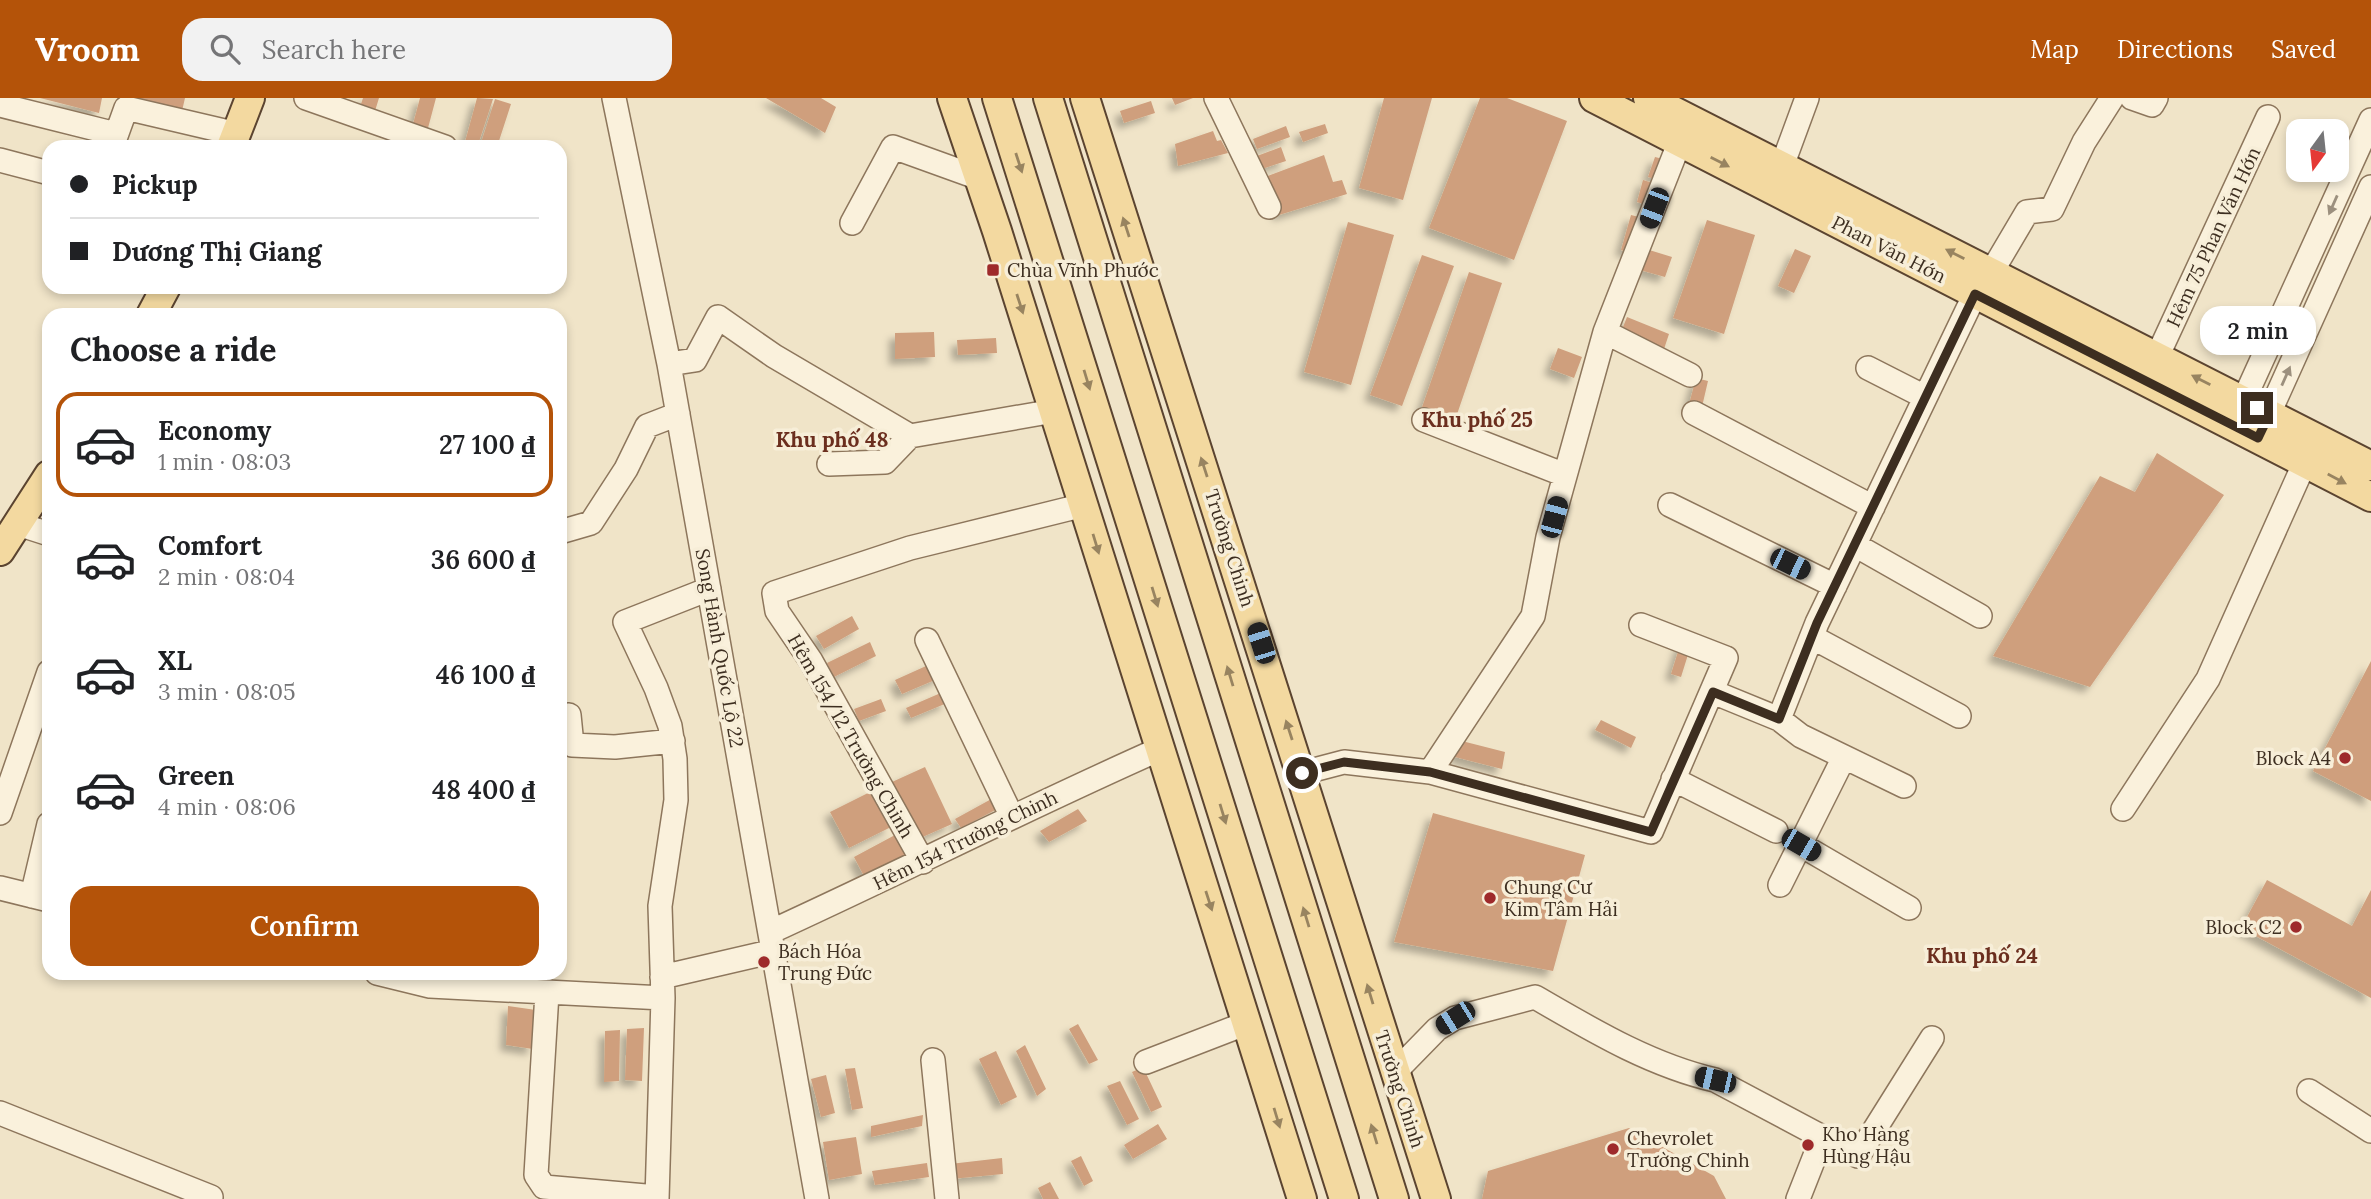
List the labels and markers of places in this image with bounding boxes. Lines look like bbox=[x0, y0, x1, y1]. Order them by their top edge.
place label: Chùa Vĩnh Phước bbox=[1007, 258, 1159, 282]
marker: Chùa Vĩnh Phước bbox=[985, 262, 1001, 278]
place label: Block A4 bbox=[2256, 746, 2331, 770]
marker: Block A4 bbox=[2337, 750, 2353, 766]
place label: Chung Cư Kim Tâm Hải bbox=[1504, 875, 1618, 921]
marker: Chung Cư Kim Tâm Hải bbox=[1482, 890, 1498, 906]
place label: Block C2 bbox=[2205, 915, 2282, 939]
marker: Block C2 bbox=[2288, 919, 2304, 935]
place label: Bách Hóa Trung Đức bbox=[778, 939, 872, 985]
marker: Bách Hóa Trung Đức bbox=[756, 954, 772, 970]
place label: Kho Hàng Hùng Hậu bbox=[1822, 1122, 1911, 1168]
place label: Chevrolet Trường Chinh bbox=[1627, 1126, 1750, 1172]
marker: Kho Hàng Hùng Hậu bbox=[1800, 1137, 1816, 1153]
marker: Chevrolet Trường Chinh bbox=[1605, 1141, 1621, 1157]

